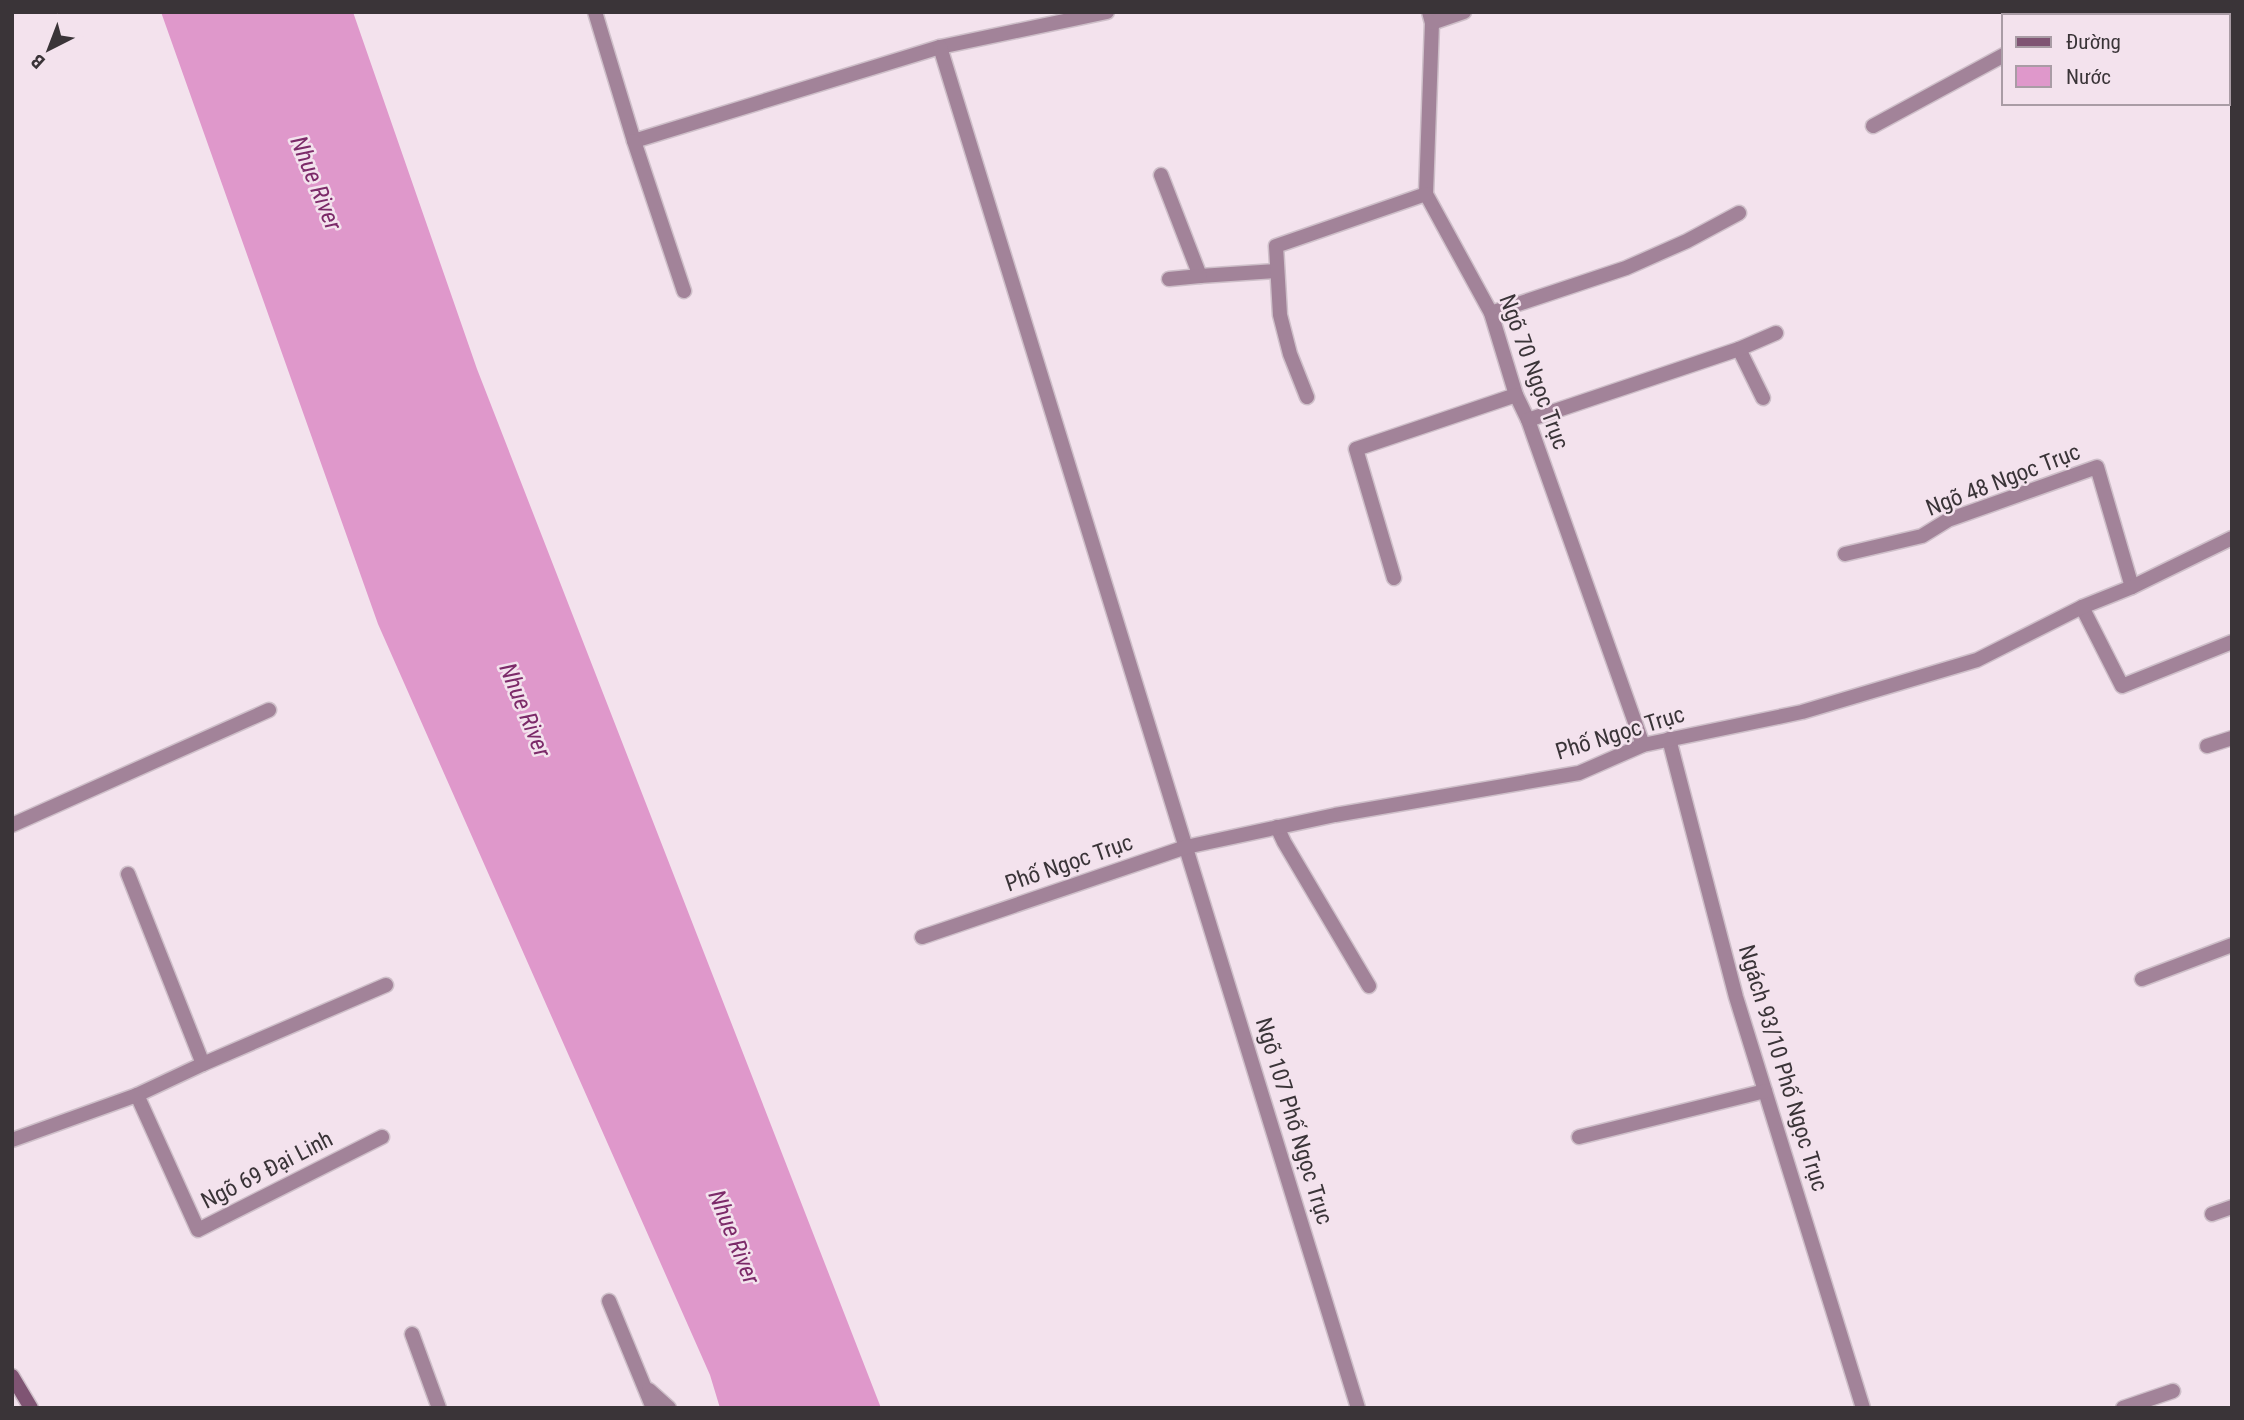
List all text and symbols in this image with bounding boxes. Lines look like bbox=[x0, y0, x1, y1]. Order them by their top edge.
north arrow bbox=[14, 14, 84, 84]
legend bbox=[2002, 14, 2230, 105]
text: Đường bbox=[2066, 30, 2121, 54]
text: B bbox=[26, 49, 50, 73]
text: Nước bbox=[2066, 65, 2111, 89]
water label: Nhue River bbox=[285, 132, 348, 235]
street label: Ngõ 70 Ngọc Trục bbox=[1493, 291, 1575, 453]
street label: Ngõ 48 Ngọc Trục bbox=[1922, 438, 2084, 522]
water label: Nhue River bbox=[494, 659, 557, 762]
street label: Phố Ngọc Trục bbox=[1552, 701, 1688, 765]
street label: Phố Ngọc Trục bbox=[1002, 829, 1136, 897]
street label: Ngách 93/10 Phố Ngọc Trục bbox=[1733, 942, 1833, 1194]
street label: Ngõ 107 Phố Ngọc Trục bbox=[1250, 1014, 1338, 1228]
street label: Ngõ 69 Đại Linh bbox=[197, 1125, 337, 1215]
water label: Nhue River bbox=[703, 1186, 766, 1289]

